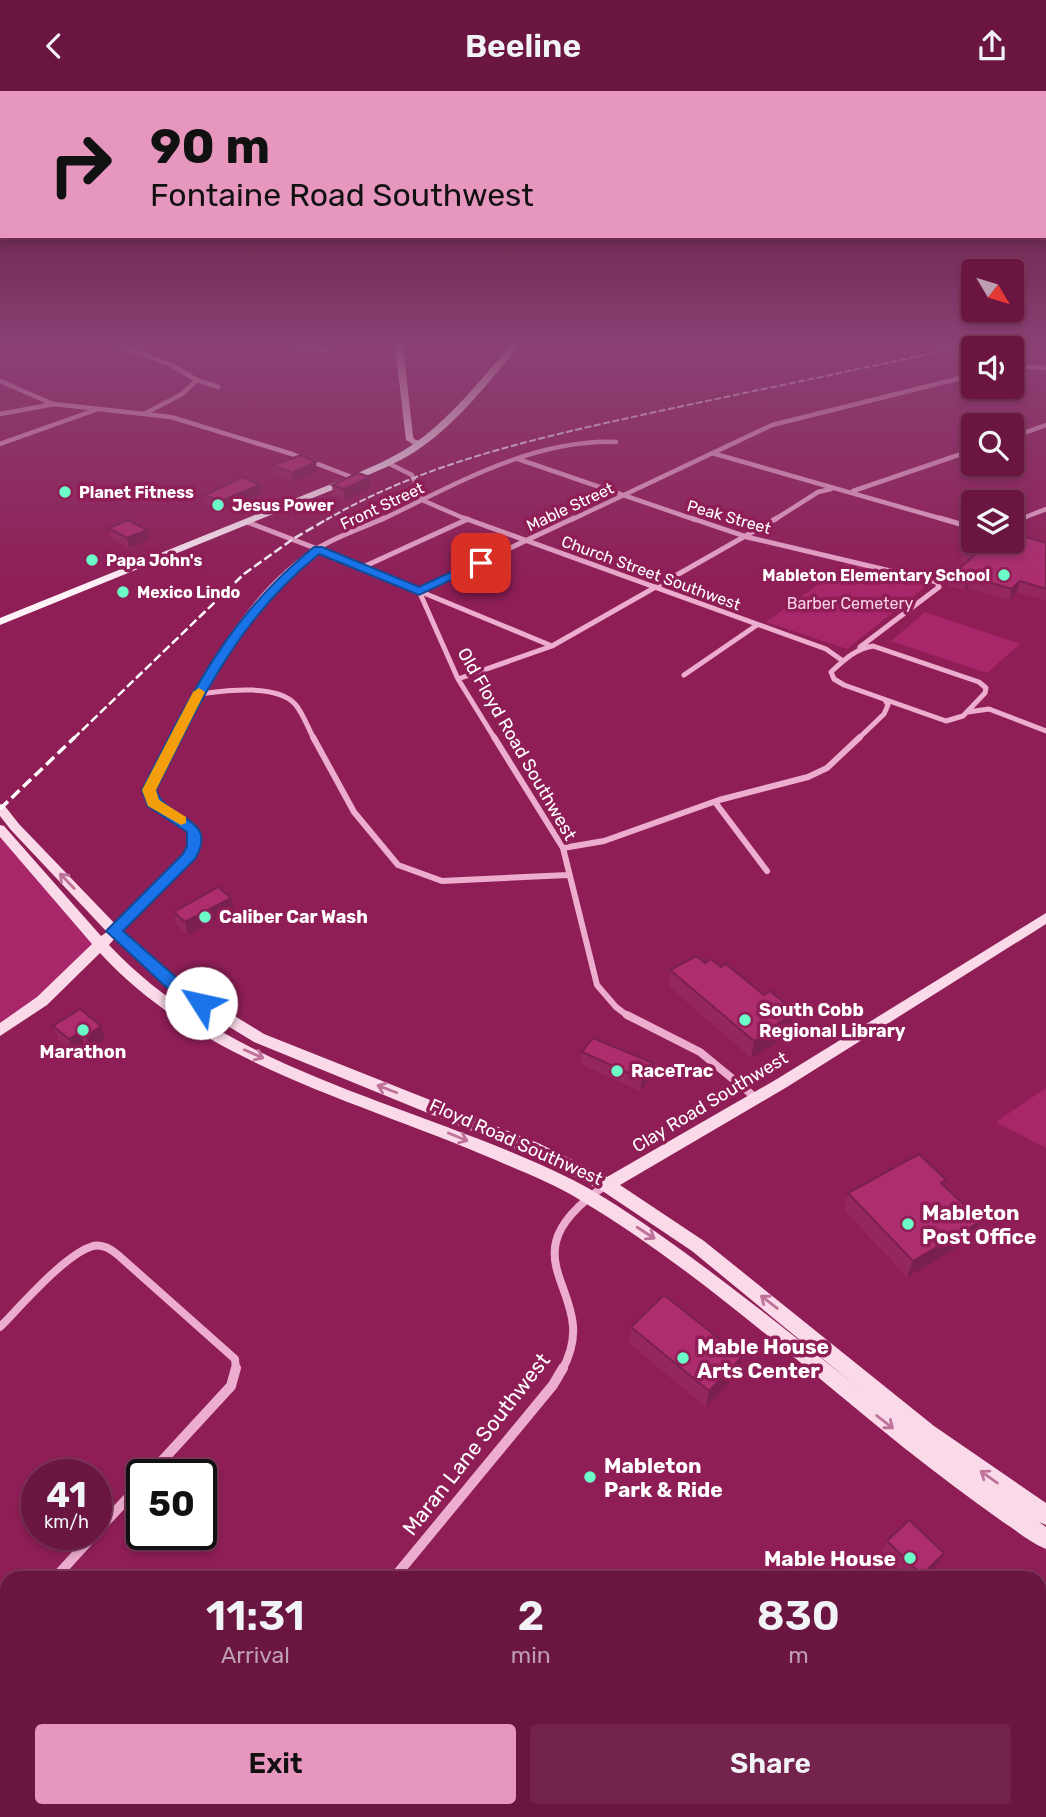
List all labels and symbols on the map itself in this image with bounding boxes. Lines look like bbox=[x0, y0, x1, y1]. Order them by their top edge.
north arrow bbox=[961, 259, 1024, 322]
street label: Front Street bbox=[337, 478, 427, 534]
street label: Mable Street bbox=[523, 479, 617, 535]
place label: Planet Fitness bbox=[79, 483, 194, 502]
marker: Planet Fitness bbox=[57, 484, 73, 500]
place label: Jesus Power bbox=[232, 496, 335, 515]
street label: Peak Street bbox=[685, 496, 773, 538]
marker: Jesus Power bbox=[210, 497, 226, 513]
street label: Church Street Southwest bbox=[559, 532, 743, 614]
pin bbox=[451, 533, 511, 593]
place label: Papa John's bbox=[106, 551, 202, 570]
marker: Papa John's bbox=[84, 552, 100, 568]
place label: Mableton Elementary School bbox=[762, 566, 990, 585]
marker: Mableton Elementary School bbox=[996, 567, 1012, 583]
place label: Mexico Lindo bbox=[137, 583, 241, 602]
marker: Mexico Lindo bbox=[115, 584, 131, 600]
park label: Barber Cemetery bbox=[787, 594, 913, 613]
street label: Old Floyd Road Southwest bbox=[453, 644, 581, 844]
one-way arrow bbox=[58, 873, 75, 890]
place label: Caliber Car Wash bbox=[219, 906, 368, 928]
marker: Caliber Car Wash bbox=[197, 909, 213, 925]
position arrow bbox=[164, 966, 238, 1040]
place label: South Cobb Regional Library bbox=[759, 999, 906, 1042]
marker: South Cobb Regional Library bbox=[737, 1012, 753, 1028]
marker: Marathon bbox=[75, 1022, 91, 1038]
place label: Marathon bbox=[40, 1041, 126, 1063]
street label: Clay Road Southwest bbox=[628, 1047, 792, 1157]
one-way arrow bbox=[243, 1048, 265, 1061]
place label: RaceTrac bbox=[631, 1060, 714, 1082]
marker: RaceTrac bbox=[609, 1063, 625, 1079]
one-way arrow bbox=[377, 1082, 399, 1095]
street label: Floyd Road Southwest bbox=[426, 1094, 606, 1190]
one-way arrow bbox=[447, 1131, 469, 1144]
place label: Mableton Post Office bbox=[922, 1200, 1036, 1249]
marker: Mableton Post Office bbox=[900, 1216, 916, 1232]
one-way arrow bbox=[636, 1226, 656, 1240]
one-way arrow bbox=[761, 1295, 779, 1310]
place label: Mable House Arts Center bbox=[697, 1334, 829, 1383]
street label: Maran Lane Southwest bbox=[397, 1348, 555, 1540]
marker: Mable House Arts Center bbox=[675, 1350, 691, 1366]
one-way arrow bbox=[875, 1415, 893, 1430]
place label: Mableton Park & Ride bbox=[604, 1453, 723, 1502]
speed limit sign: 50 bbox=[126, 1459, 217, 1550]
marker: Mableton Park & Ride bbox=[582, 1469, 598, 1485]
one-way arrow bbox=[980, 1470, 999, 1484]
place label: Mable House bbox=[764, 1546, 896, 1571]
marker: Mable House bbox=[902, 1550, 918, 1566]

